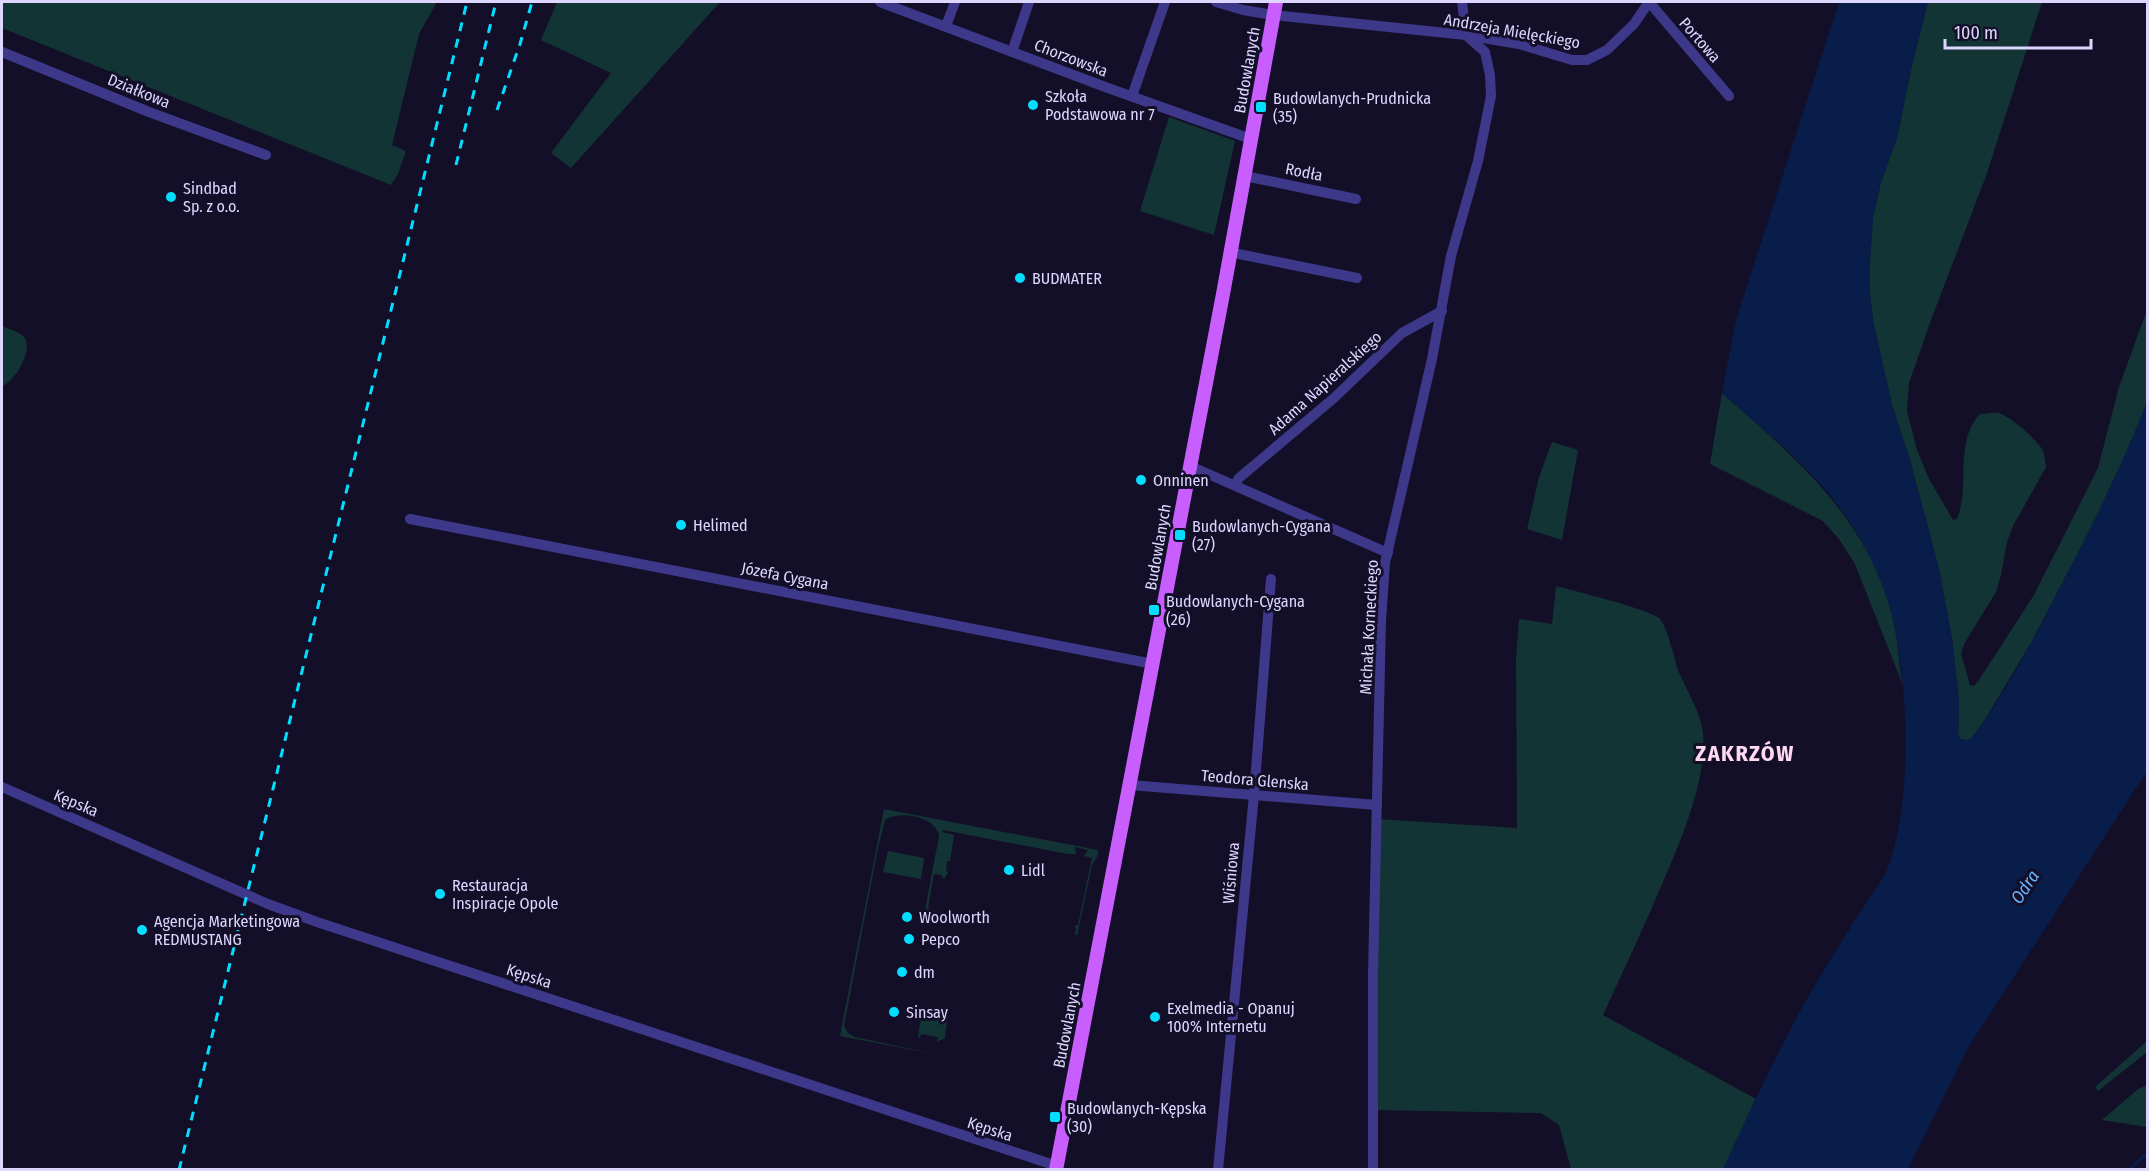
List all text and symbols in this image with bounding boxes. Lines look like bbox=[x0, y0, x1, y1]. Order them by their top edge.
street label: Andrzeja Mielęckiego bbox=[1442, 10, 1582, 52]
scale bar bbox=[1945, 12, 2090, 50]
street label: Portowa bbox=[1675, 14, 1725, 67]
text: 100 m bbox=[1954, 22, 1998, 44]
street label: Budowlanych bbox=[1230, 25, 1264, 115]
street label: Chorzowska bbox=[1032, 35, 1111, 81]
street label: Działkowa bbox=[105, 70, 173, 112]
place label: Szkoła Podstawowa nr 7 bbox=[1045, 87, 1155, 124]
place label: Budowlanych-Prudnicka (35) bbox=[1273, 89, 1431, 126]
marker: Szkoła Podstawowa nr 7 bbox=[1026, 98, 1040, 112]
marker: Budowlanych-Prudnicka (35) bbox=[1254, 100, 1268, 114]
street label: Rodła bbox=[1284, 159, 1325, 185]
place label: Sindbad Sp. z o.o. bbox=[183, 179, 240, 216]
marker: Sindbad Sp. z o.o. bbox=[164, 190, 178, 204]
place label: BUDMATER bbox=[1032, 269, 1102, 288]
marker: BUDMATER bbox=[1013, 271, 1027, 285]
street label: Adama Napieralskiego bbox=[1265, 327, 1385, 439]
place label: Onninen bbox=[1153, 471, 1209, 490]
marker: Onninen bbox=[1134, 473, 1148, 487]
street label: Budowlanych bbox=[1141, 502, 1175, 592]
place label: Helimed bbox=[693, 516, 748, 535]
place label: Budowlanych-Cygana (27) bbox=[1192, 517, 1331, 554]
marker: Helimed bbox=[674, 518, 688, 532]
marker: Budowlanych-Cygana (27) bbox=[1173, 528, 1187, 542]
street label: Józefa Cygana bbox=[740, 558, 830, 594]
street label: Michała Korneckiego bbox=[1356, 559, 1382, 695]
place label: Budowlanych-Cygana (26) bbox=[1166, 592, 1305, 629]
marker: Budowlanych-Cygana (26) bbox=[1147, 603, 1161, 617]
district label: ZAKRZÓW bbox=[1695, 740, 1795, 767]
street label: Teodora Glenska bbox=[1200, 766, 1310, 794]
street label: Kępska bbox=[51, 785, 101, 821]
street label: Wiśniowa bbox=[1219, 841, 1243, 905]
place label: Lidl bbox=[1021, 861, 1045, 880]
marker: Lidl bbox=[1002, 863, 1016, 877]
water label: Odra bbox=[2006, 866, 2044, 908]
place label: Restauracja Inspiracje Opole bbox=[452, 876, 559, 913]
marker: Restauracja Inspiracje Opole bbox=[433, 887, 447, 901]
place label: Woolworth bbox=[919, 908, 990, 927]
marker: Woolworth bbox=[900, 910, 914, 924]
place label: Agencja Marketingowa REDMUSTANG bbox=[154, 912, 300, 949]
marker: Agencja Marketingowa REDMUSTANG bbox=[135, 923, 149, 937]
place label: Pepco bbox=[921, 930, 960, 949]
marker: Pepco bbox=[902, 932, 916, 946]
street label: Kępska bbox=[504, 960, 554, 992]
place label: dm bbox=[914, 963, 935, 982]
marker: dm bbox=[895, 965, 909, 979]
street label: Budowlanych bbox=[1049, 980, 1085, 1070]
place label: Exelmedia - Opanuj 100% Internetu bbox=[1167, 999, 1295, 1036]
place label: Sinsay bbox=[906, 1003, 949, 1022]
marker: Sinsay bbox=[887, 1005, 901, 1019]
marker: Exelmedia - Opanuj 100% Internetu bbox=[1148, 1010, 1162, 1024]
place label: Budowlanych-Kępska (30) bbox=[1067, 1099, 1207, 1136]
marker: Budowlanych-Kępska (30) bbox=[1048, 1110, 1062, 1124]
street label: Kępska bbox=[965, 1113, 1015, 1145]

